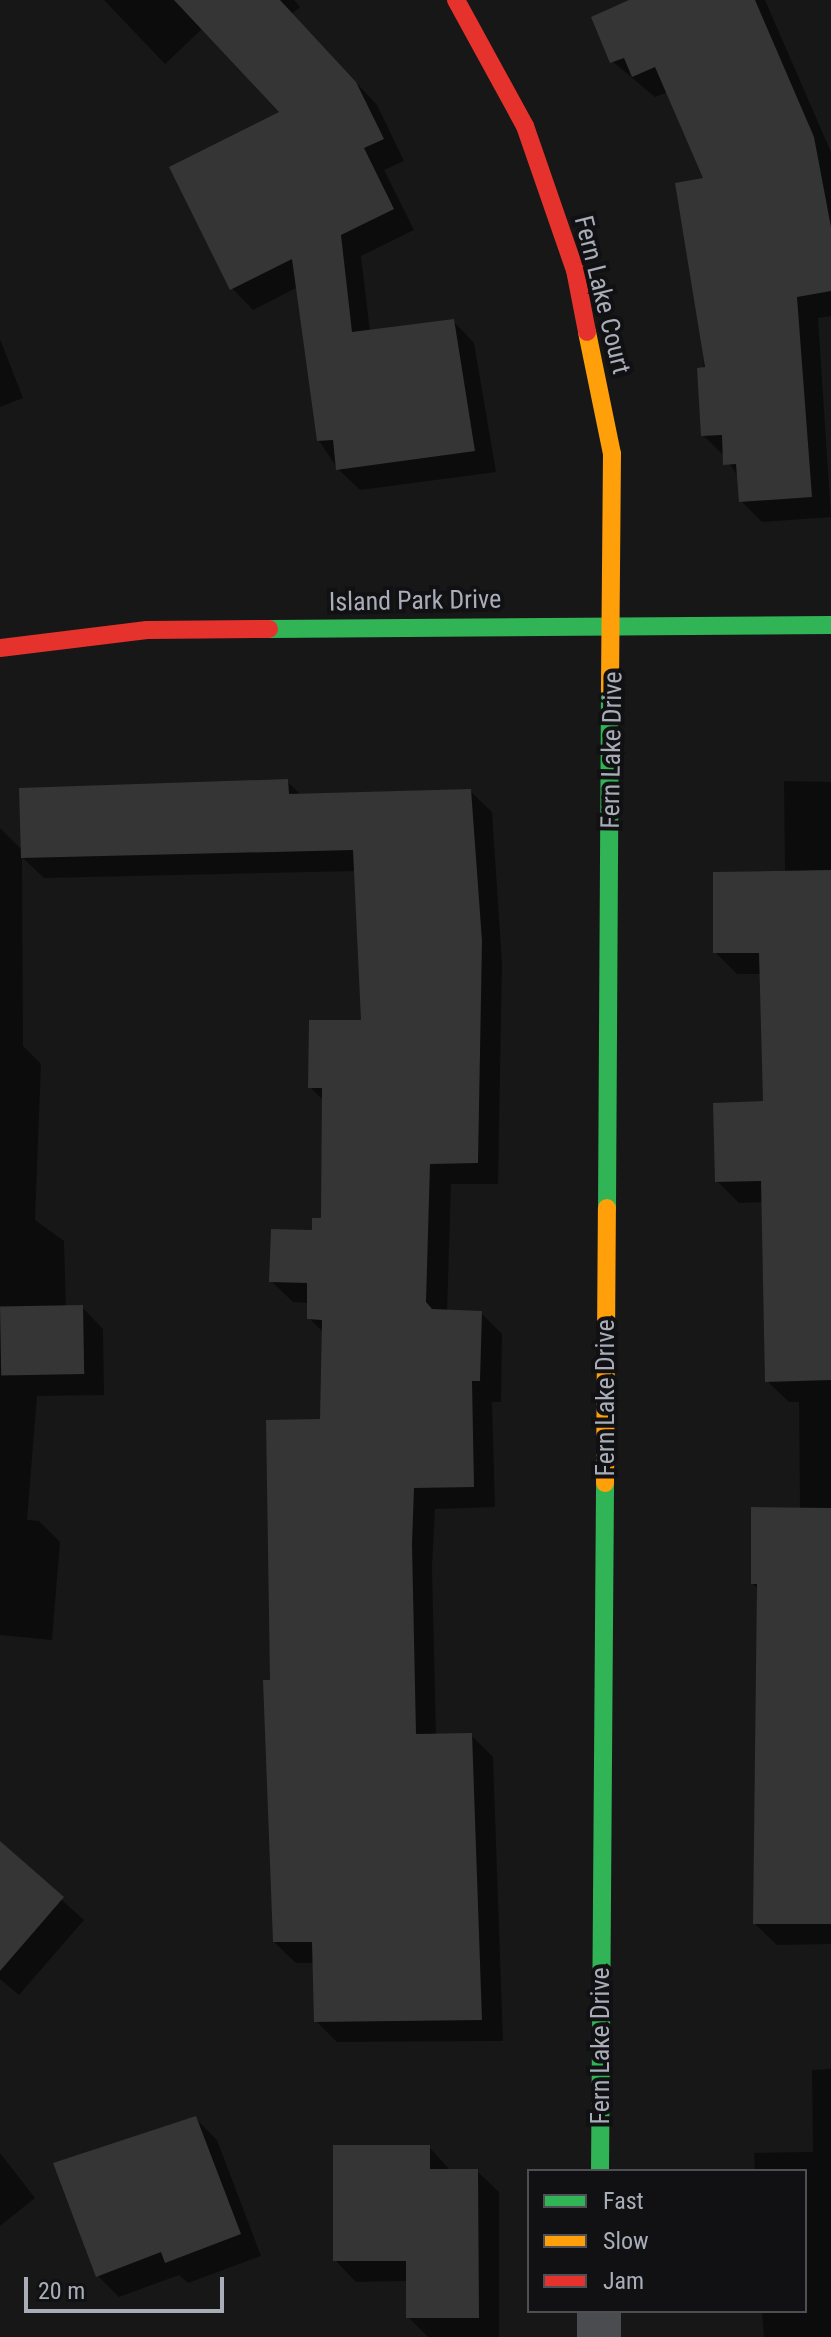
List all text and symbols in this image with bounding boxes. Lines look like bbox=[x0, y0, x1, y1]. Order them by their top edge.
street label: Fern Lake Court bbox=[567, 213, 637, 377]
street label: Island Park Drive bbox=[329, 584, 501, 618]
street label: Fern Lake Drive bbox=[595, 671, 629, 829]
street label: Fern Lake Drive bbox=[590, 1319, 622, 1477]
street label: Fern Lake Drive bbox=[585, 1967, 617, 2125]
legend bbox=[527, 2169, 807, 2313]
text: Fast bbox=[603, 2187, 644, 2215]
text: Slow bbox=[603, 2227, 649, 2255]
scale bar bbox=[28, 2261, 228, 2311]
text: Jam bbox=[603, 2267, 644, 2295]
text: 20 m bbox=[38, 2277, 85, 2305]

